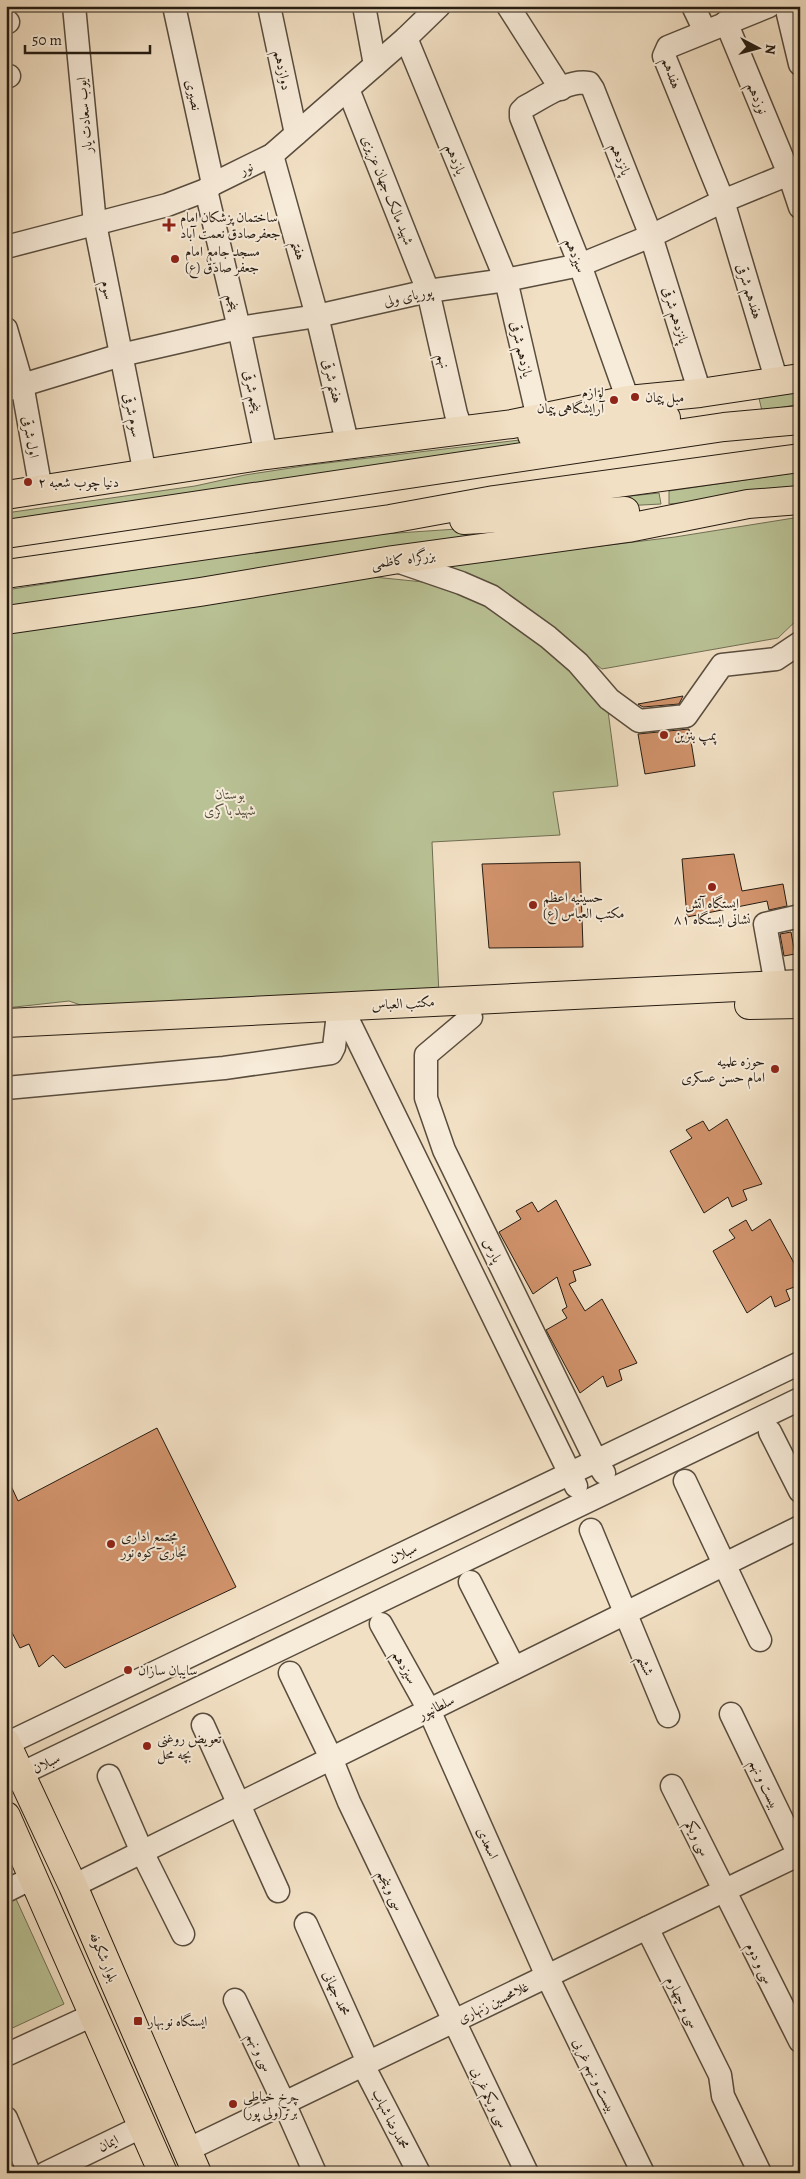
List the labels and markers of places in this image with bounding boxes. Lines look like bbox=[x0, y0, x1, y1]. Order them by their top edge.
place label: ساختمان پزشکان امام جعفرصادق نعمت آباد bbox=[180, 208, 281, 243]
marker: ساختمان پزشکان امام جعفرصادق نعمت آباد bbox=[162, 218, 176, 232]
place label: مسجد جامع امام جعفر صادق (ع) bbox=[185, 242, 260, 279]
marker: مسجد جامع امام جعفر صادق (ع) bbox=[169, 253, 181, 265]
place label: لوازم آرایشگاهی پیمان bbox=[537, 383, 606, 418]
place label: مبل پیمان bbox=[645, 388, 684, 408]
marker: مبل پیمان bbox=[629, 391, 641, 403]
marker: لوازم آرایشگاهی پیمان bbox=[608, 394, 620, 406]
place label: دنیا چوب شعبه ۲ bbox=[38, 473, 119, 492]
marker: دنیا چوب شعبه ۲ bbox=[22, 476, 34, 488]
place label: پمپ بنزین bbox=[674, 726, 717, 746]
marker: پمپ بنزین bbox=[658, 729, 670, 741]
marker: ایستگاه آتش نشانی ایستگاه ۸۱ bbox=[706, 881, 718, 893]
place label: حسینیه اعظم مکتب العباس (ع) bbox=[543, 888, 624, 925]
place label: ایستگاه آتش نشانی ایستگاه ۸۱ bbox=[674, 894, 750, 929]
marker: حسینیه اعظم مکتب العباس (ع) bbox=[527, 899, 539, 911]
place label: حوزه علمیه امام حسن عسکری bbox=[681, 1052, 765, 1090]
marker: حوزه علمیه امام حسن عسکری bbox=[769, 1063, 781, 1075]
place label: مجتمع اداری تجاری کوه نور bbox=[119, 1527, 187, 1562]
marker: مجتمع اداری تجاری کوه نور bbox=[105, 1538, 117, 1550]
place label: سایبان سازان bbox=[138, 1661, 197, 1680]
marker: سایبان سازان bbox=[122, 1664, 134, 1676]
place label: تعویض روغنی بچه محل bbox=[157, 1729, 222, 1765]
marker: تعویض روغنی بچه محل bbox=[141, 1740, 153, 1752]
place label: ایستگاه نوبهار bbox=[146, 2012, 207, 2031]
marker: ایستگاه نوبهار bbox=[132, 2015, 144, 2027]
place label: چرخ خیاطی برتر(ولی پور) bbox=[243, 2087, 299, 2123]
marker: چرخ خیاطی برتر(ولی پور) bbox=[227, 2098, 239, 2110]

